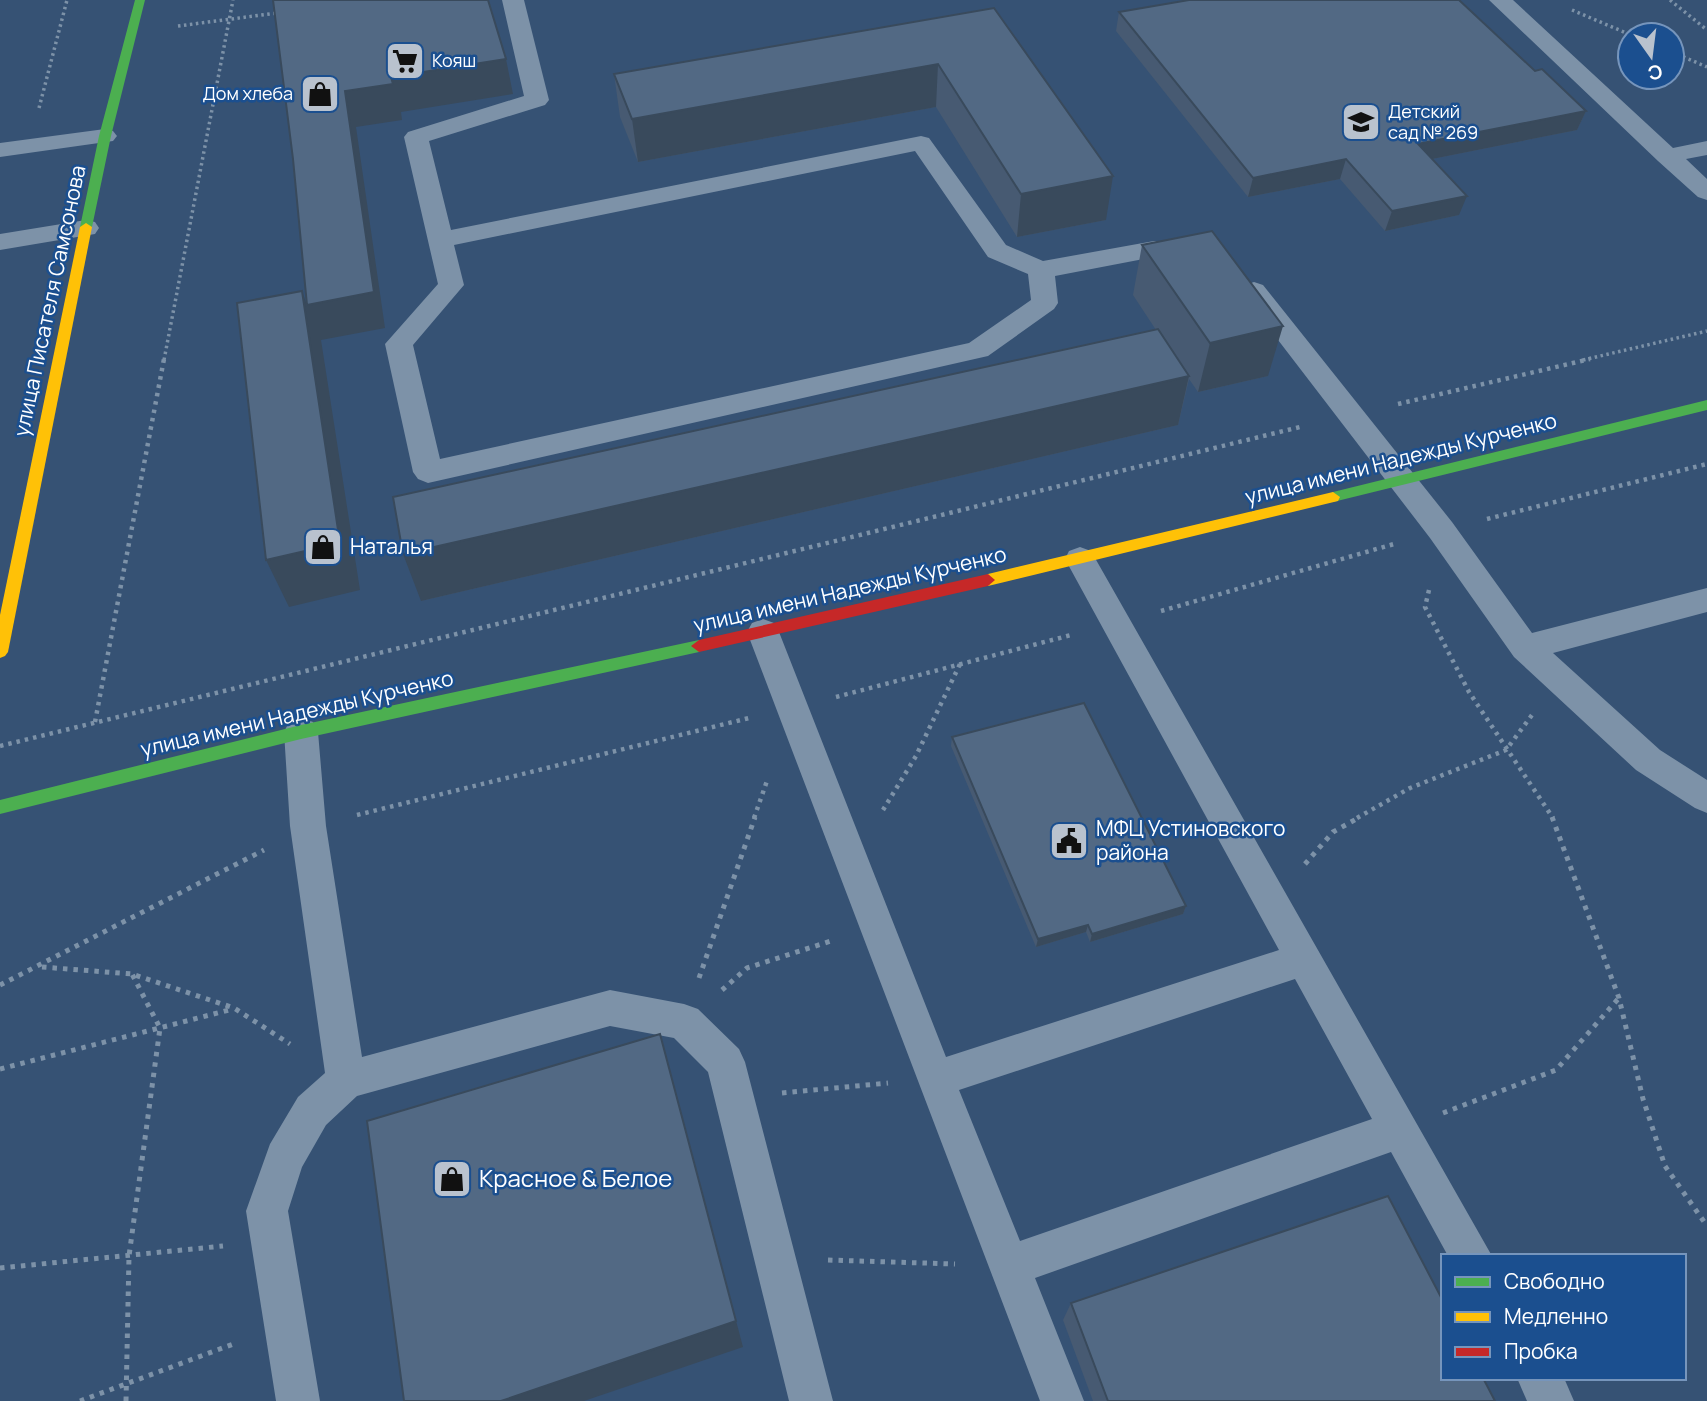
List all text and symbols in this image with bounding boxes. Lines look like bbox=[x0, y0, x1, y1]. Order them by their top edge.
north arrow bbox=[1616, 21, 1686, 91]
supermarket icon: Кояш bbox=[384, 40, 426, 82]
place label: Кояш bbox=[432, 48, 476, 72]
text: С bbox=[1645, 58, 1665, 87]
shop icon: Дом хлеба bbox=[299, 73, 341, 115]
place label: Дом хлеба bbox=[203, 81, 293, 105]
place label: Детский сад № 269 bbox=[1388, 99, 1478, 144]
school or university icon: Детский сад № 269 bbox=[1340, 101, 1382, 143]
street label: улица Писателя Самсонова bbox=[7, 163, 91, 439]
street label: улица имени Надежды Курченко bbox=[1242, 406, 1559, 510]
shop icon: Наталья bbox=[302, 526, 344, 568]
place label: Наталья bbox=[350, 532, 433, 560]
street label: улица имени Надежды Курченко bbox=[691, 539, 1009, 639]
street label: улица имени Надежды Курченко bbox=[138, 663, 456, 763]
place label: МФЦ Устиновского района bbox=[1096, 814, 1285, 866]
public building icon: МФЦ Устиновского района bbox=[1048, 820, 1090, 862]
shop icon: Красное & Белое bbox=[431, 1158, 473, 1200]
place label: Красное & Белое bbox=[479, 1161, 672, 1194]
legend bbox=[1441, 1254, 1686, 1380]
text: Свободно bbox=[1504, 1267, 1605, 1295]
text: Медленно bbox=[1504, 1302, 1608, 1330]
text: Пробка bbox=[1504, 1337, 1578, 1365]

